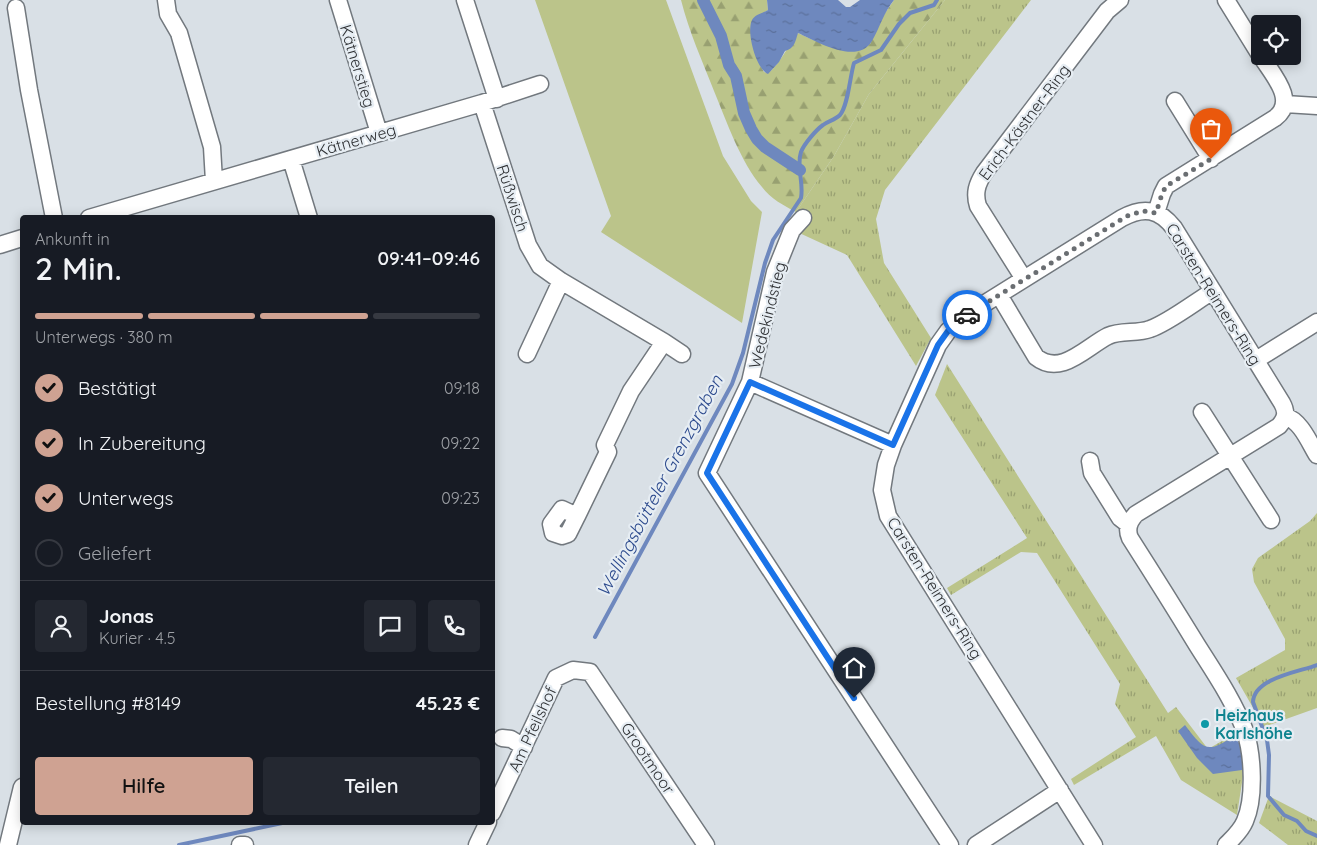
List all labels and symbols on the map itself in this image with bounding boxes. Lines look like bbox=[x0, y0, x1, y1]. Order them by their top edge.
street label: Kätnerstieg bbox=[336, 22, 380, 110]
street label: Erich-Kästner-Ring bbox=[974, 60, 1074, 184]
pin bbox=[1190, 108, 1232, 159]
street label: Kätnerweg bbox=[314, 119, 398, 161]
street label: Rüßwisch bbox=[493, 162, 533, 234]
street label: Carsten-Reimers-Ring bbox=[1162, 219, 1266, 369]
street label: Wedekindstieg bbox=[744, 260, 790, 370]
courier bbox=[942, 290, 992, 340]
water label: Wellingsbütteler Grenzgraben bbox=[591, 371, 728, 600]
street label: Carsten-Reimers-Ring bbox=[883, 513, 987, 663]
pin bbox=[833, 647, 875, 698]
street label: Am Pfeilshof bbox=[503, 683, 561, 775]
place label: Heizhaus Karlshöhe bbox=[1215, 705, 1293, 743]
marker: Heizhaus Karlshöhe bbox=[1199, 718, 1211, 730]
street label: Grootmoor bbox=[617, 719, 679, 797]

